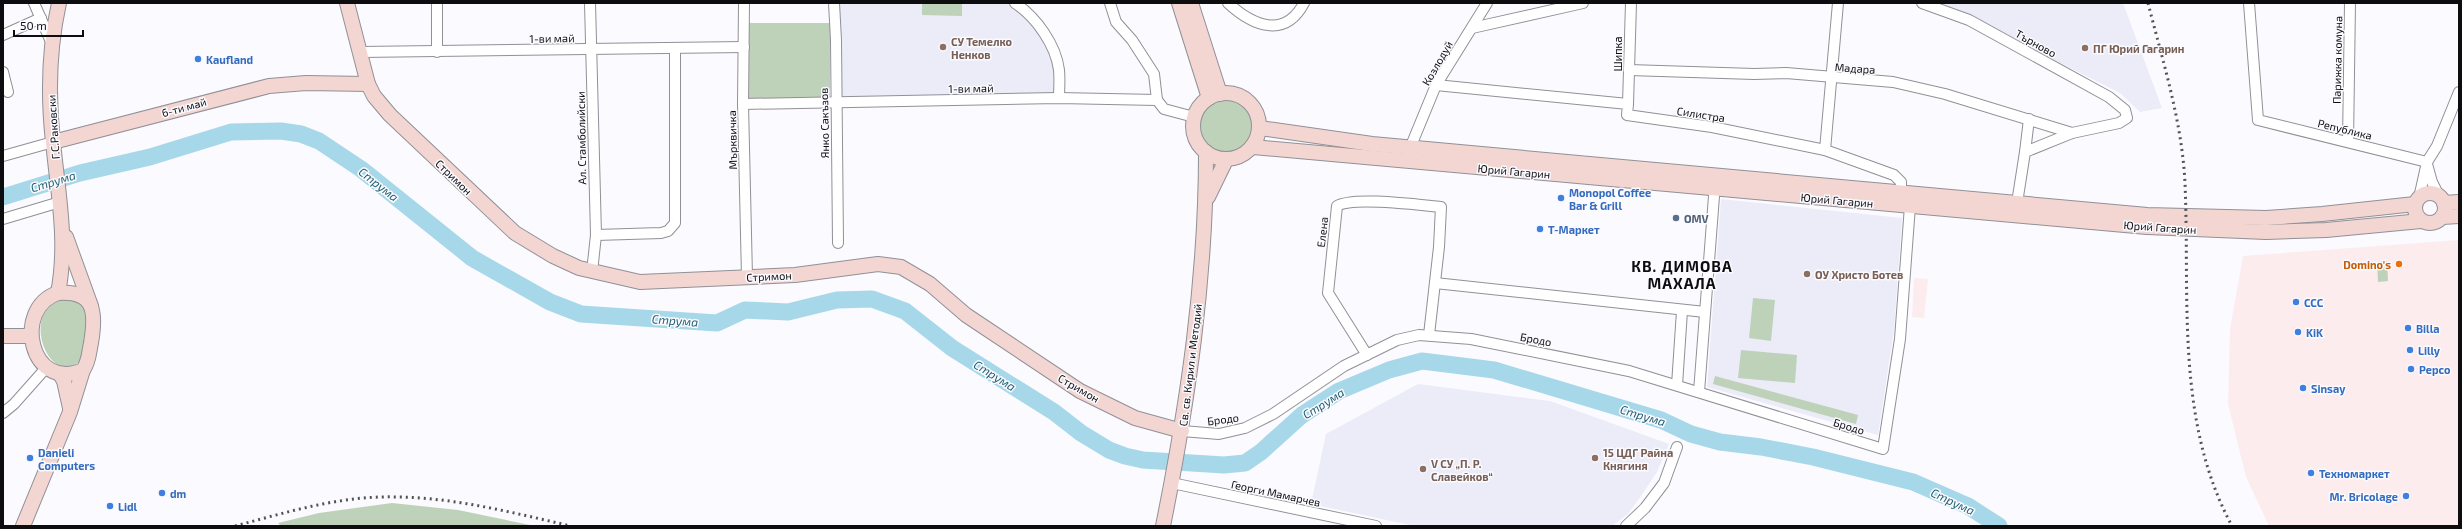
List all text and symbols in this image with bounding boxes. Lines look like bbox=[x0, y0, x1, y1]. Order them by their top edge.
scale bar bbox=[14, 12, 83, 38]
street label: Парижка комуна bbox=[2330, 16, 2345, 104]
text: 50 m bbox=[20, 18, 47, 32]
street label: Търново bbox=[2013, 26, 2059, 60]
street label: 1-ви май bbox=[529, 31, 575, 45]
place label: СУ Темелко Ненков bbox=[951, 35, 1013, 61]
street label: Шипка bbox=[1611, 37, 1624, 71]
street label: Козлодуй bbox=[1419, 38, 1456, 88]
marker: СУ Темелко Ненков bbox=[938, 42, 948, 52]
place label: ПГ Юрий Гагарин bbox=[2093, 42, 2184, 55]
marker: ПГ Юрий Гагарин bbox=[2080, 43, 2090, 53]
place label: Kaufland bbox=[206, 53, 253, 66]
marker: Kaufland bbox=[193, 54, 203, 64]
street label: Мадара bbox=[1834, 60, 1876, 76]
street label: 1-ви май bbox=[948, 81, 994, 95]
street label: Янко Сакъзов bbox=[817, 88, 831, 158]
street label: Ал. Стамболийски bbox=[574, 91, 588, 185]
street label: Г.С.Раковски bbox=[44, 94, 62, 160]
street label: 6-ти май bbox=[160, 95, 208, 119]
street label: Силистра bbox=[1676, 104, 1726, 124]
street label: Мърквичка bbox=[725, 110, 739, 170]
street label: Република bbox=[2316, 116, 2373, 143]
street label: Стримон bbox=[433, 157, 475, 197]
street label: Юрий Гагарин bbox=[1477, 161, 1551, 181]
water label: Струма bbox=[356, 164, 402, 204]
water label: Струма bbox=[29, 167, 77, 194]
place label: Monopol Coffee Bar & Grill bbox=[1569, 186, 1651, 212]
street label: Юрий Гагарин bbox=[1800, 190, 1874, 210]
marker: Monopol Coffee Bar & Grill bbox=[1556, 193, 1566, 203]
place label: OMV bbox=[1684, 212, 1709, 225]
marker: OMV bbox=[1671, 213, 1681, 223]
street label: Елена bbox=[1314, 216, 1330, 248]
street label: Юрий Гагарин bbox=[2123, 218, 2197, 236]
place label: Т-Маркет bbox=[1548, 223, 1600, 236]
marker: Т-Маркет bbox=[1535, 224, 1545, 234]
district label: КВ. ДИМОВА МАХАЛА bbox=[1631, 257, 1733, 292]
place label: Domino's bbox=[2343, 258, 2391, 271]
marker: Domino's bbox=[2394, 259, 2404, 269]
street label: Стримон bbox=[746, 268, 792, 284]
place label: ОУ Христо Ботев bbox=[1815, 268, 1903, 281]
marker: ОУ Христо Ботев bbox=[1802, 269, 1812, 279]
place label: CCC bbox=[2304, 296, 2324, 309]
marker: CCC bbox=[2291, 297, 2301, 307]
street label: Св. св. Кирил и Методий bbox=[1176, 303, 1204, 427]
water label: Струма bbox=[651, 311, 699, 329]
place label: Billa bbox=[2416, 322, 2440, 335]
marker: Billa bbox=[2403, 323, 2413, 333]
place label: KiK bbox=[2306, 326, 2323, 339]
marker: KiK bbox=[2293, 327, 2303, 337]
street label: Бродо bbox=[1519, 330, 1553, 348]
place label: Lilly bbox=[2418, 344, 2441, 358]
marker: Lilly bbox=[2405, 345, 2415, 355]
water label: Струма bbox=[972, 357, 1019, 393]
place label: Pepco bbox=[2419, 363, 2451, 376]
marker: Pepco bbox=[2406, 364, 2416, 374]
street label: Стримон bbox=[1056, 371, 1102, 405]
place label: Sinsay bbox=[2311, 382, 2346, 396]
marker: Sinsay bbox=[2298, 383, 2308, 393]
water label: Струма bbox=[1300, 385, 1347, 421]
water label: Струма bbox=[1619, 402, 1667, 429]
street label: Бродо bbox=[1206, 411, 1240, 427]
street label: Бродо bbox=[1832, 415, 1866, 437]
place label: Danieli Computers bbox=[38, 446, 95, 472]
place label: 15 ЦДГ Райна Княгиня bbox=[1603, 446, 1673, 472]
marker: Danieli Computers bbox=[25, 453, 35, 463]
marker: 15 ЦДГ Райна Княгиня bbox=[1590, 453, 1600, 463]
place label: V СУ „П. Р. Славейков“ bbox=[1431, 457, 1493, 483]
marker: V СУ „П. Р. Славейков“ bbox=[1418, 464, 1428, 474]
place label: Техномаркет bbox=[2319, 467, 2390, 480]
marker: Техномаркет bbox=[2306, 468, 2316, 478]
street label: Георги Мамарчев bbox=[1230, 477, 1322, 509]
water label: Струма bbox=[1929, 485, 1977, 517]
place label: dm bbox=[170, 487, 187, 500]
marker: dm bbox=[157, 488, 167, 498]
place label: Mr. Bricolage bbox=[2330, 490, 2398, 503]
marker: Mr. Bricolage bbox=[2401, 491, 2411, 501]
place label: Lidl bbox=[118, 500, 137, 513]
marker: Lidl bbox=[105, 501, 115, 511]

